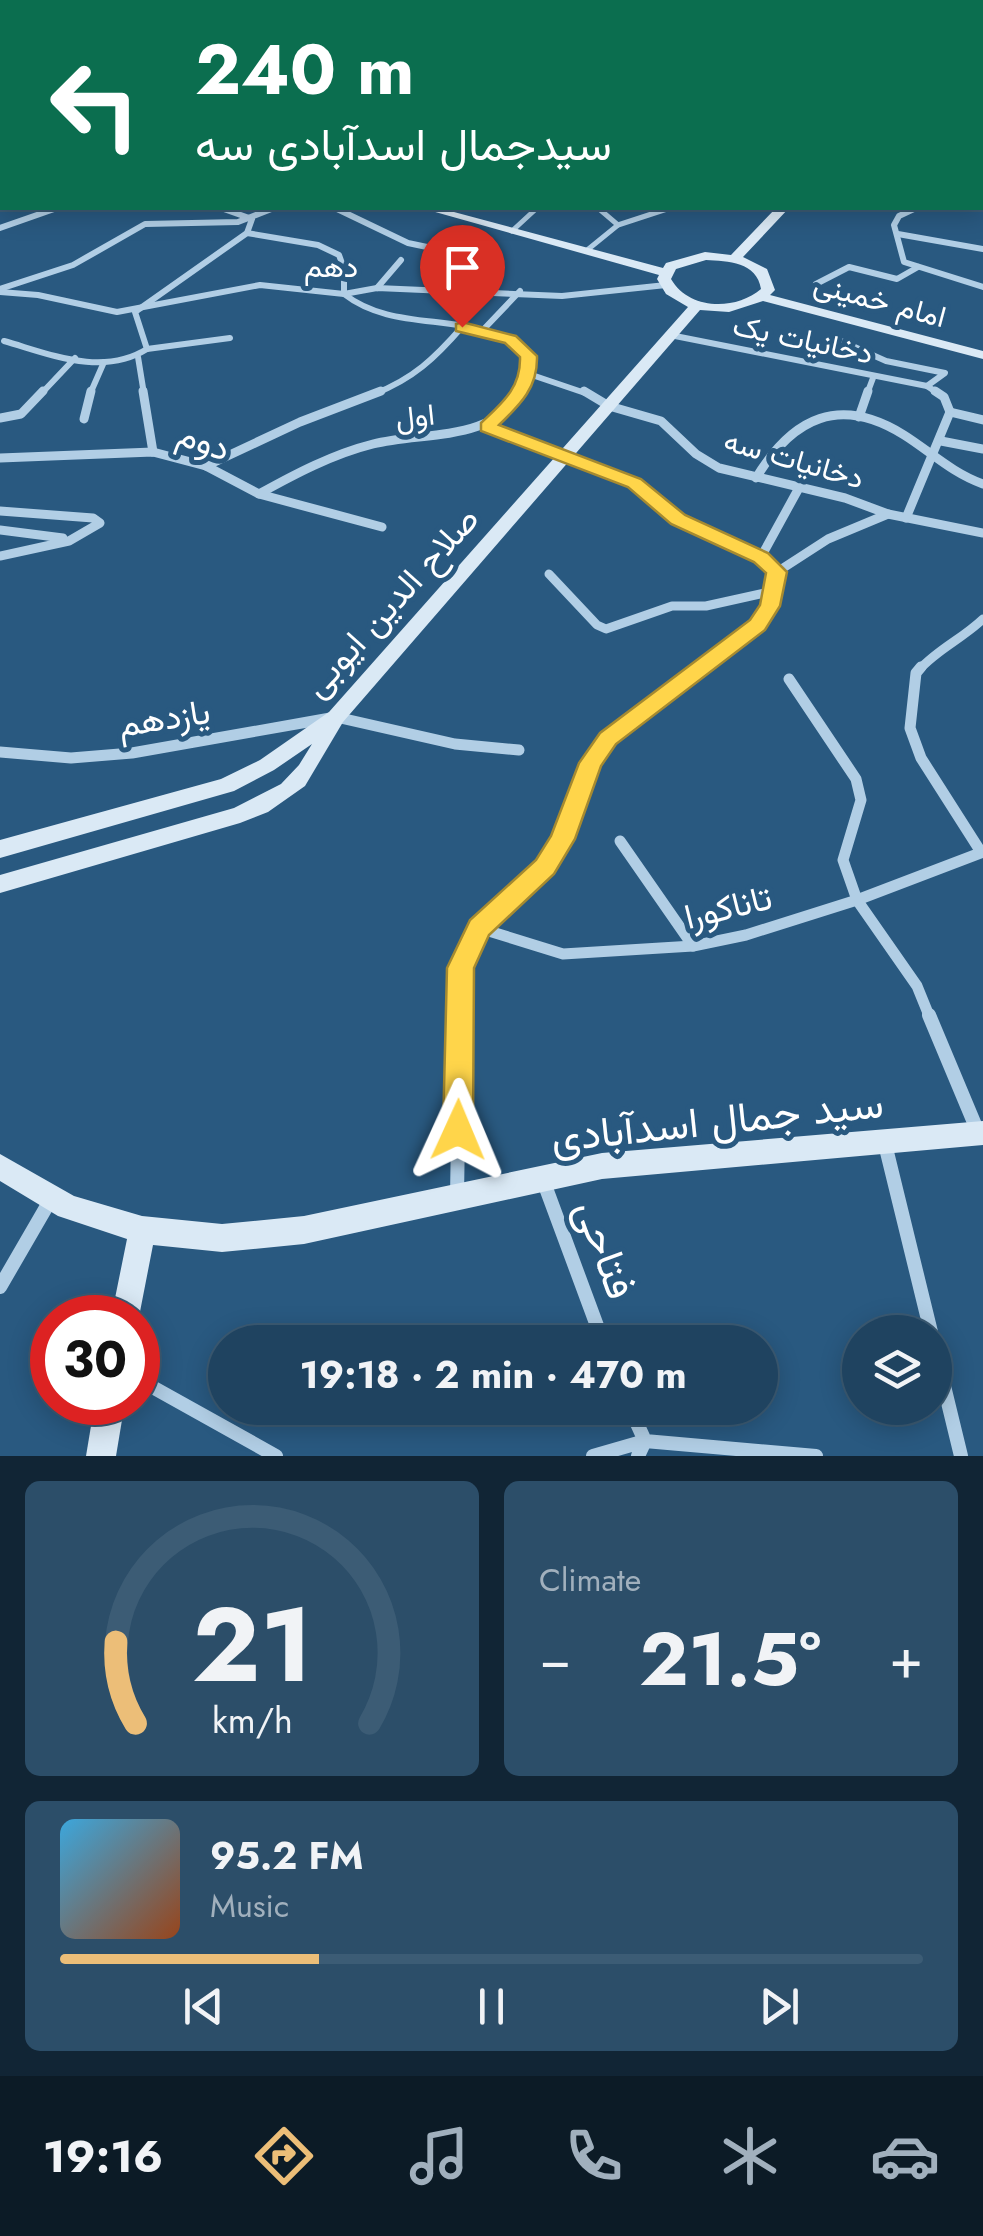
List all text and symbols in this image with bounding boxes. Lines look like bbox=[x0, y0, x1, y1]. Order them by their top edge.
text: 240 m bbox=[195, 19, 415, 120]
icon: left bbox=[30, 40, 160, 170]
text: سیدجمال اسدآبادی سه bbox=[195, 112, 612, 177]
pin bbox=[420, 225, 505, 328]
icon: arrive bbox=[435, 240, 490, 295]
street label: دهم bbox=[304, 245, 358, 288]
street label: امام خمینی bbox=[809, 262, 951, 338]
street label: دخانیات یک bbox=[729, 303, 877, 375]
street label: اول bbox=[393, 393, 437, 439]
street label: دوم bbox=[170, 408, 238, 474]
street label: دخانیات سه bbox=[719, 418, 869, 500]
street label: صلاح الدین ایوبی bbox=[292, 495, 490, 709]
street label: یازدهم bbox=[114, 686, 214, 750]
street label: تاناکورا bbox=[679, 872, 777, 942]
street label: سید جمال اسدآبادی bbox=[548, 1072, 886, 1168]
position arrow bbox=[406, 1078, 510, 1182]
street label: فتاحی bbox=[560, 1191, 652, 1307]
speed limit sign: 30 bbox=[30, 1295, 160, 1425]
map controls bbox=[842, 1315, 952, 1425]
button: layers bbox=[842, 1315, 952, 1425]
text: 19:18 · 2 min · 470 m bbox=[299, 1347, 687, 1402]
text: Climate bbox=[539, 1557, 641, 1603]
text: 21 bbox=[191, 1570, 313, 1720]
text: 21.5° bbox=[639, 1605, 821, 1713]
text: − bbox=[539, 1619, 571, 1699]
text: + bbox=[889, 1619, 923, 1699]
text: km/h bbox=[212, 1695, 292, 1746]
text: 95.2 FM bbox=[210, 1828, 363, 1883]
text: Music bbox=[210, 1883, 289, 1929]
icon: previous bbox=[176, 1979, 231, 2034]
icon: pause bbox=[464, 1979, 519, 2034]
icon: next bbox=[752, 1979, 807, 2034]
icon: directions bbox=[249, 2121, 319, 2191]
icon: music bbox=[404, 2121, 474, 2191]
icon: phone bbox=[559, 2121, 629, 2191]
icon: climate bbox=[715, 2121, 785, 2191]
icon: car bbox=[870, 2121, 940, 2191]
text: 19:16 bbox=[43, 2124, 163, 2189]

